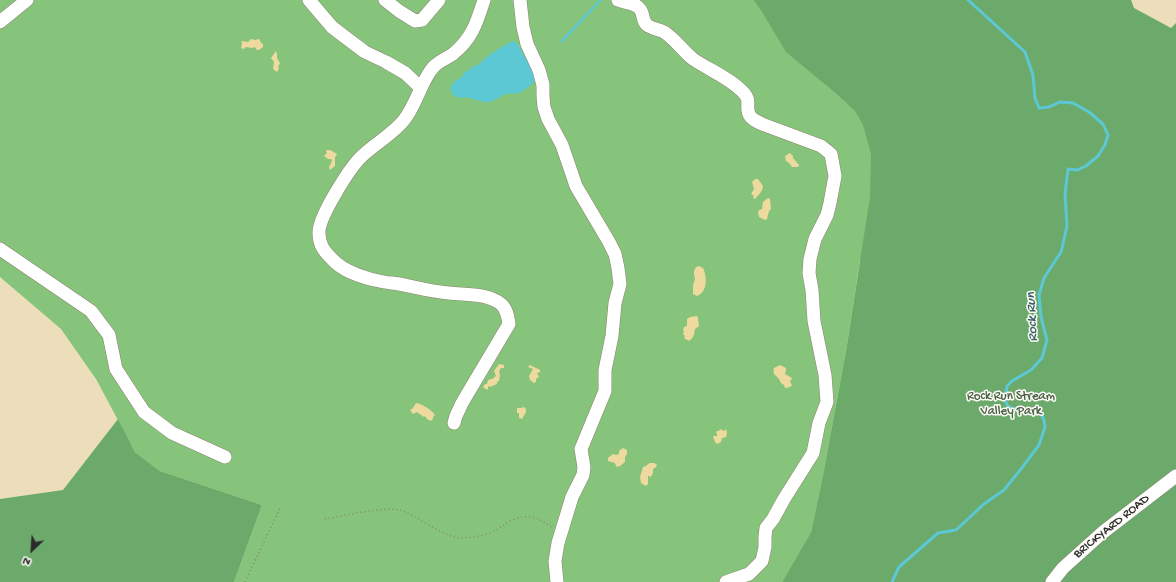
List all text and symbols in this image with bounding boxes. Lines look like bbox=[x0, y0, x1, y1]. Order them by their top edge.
water label: Rock Run bbox=[1023, 292, 1043, 342]
park label: Rock Run Stream Valley Park bbox=[967, 389, 1055, 420]
street label: BRICKYARD ROAD bbox=[1071, 491, 1153, 563]
north arrow bbox=[12, 530, 52, 570]
text: N bbox=[21, 554, 33, 568]

